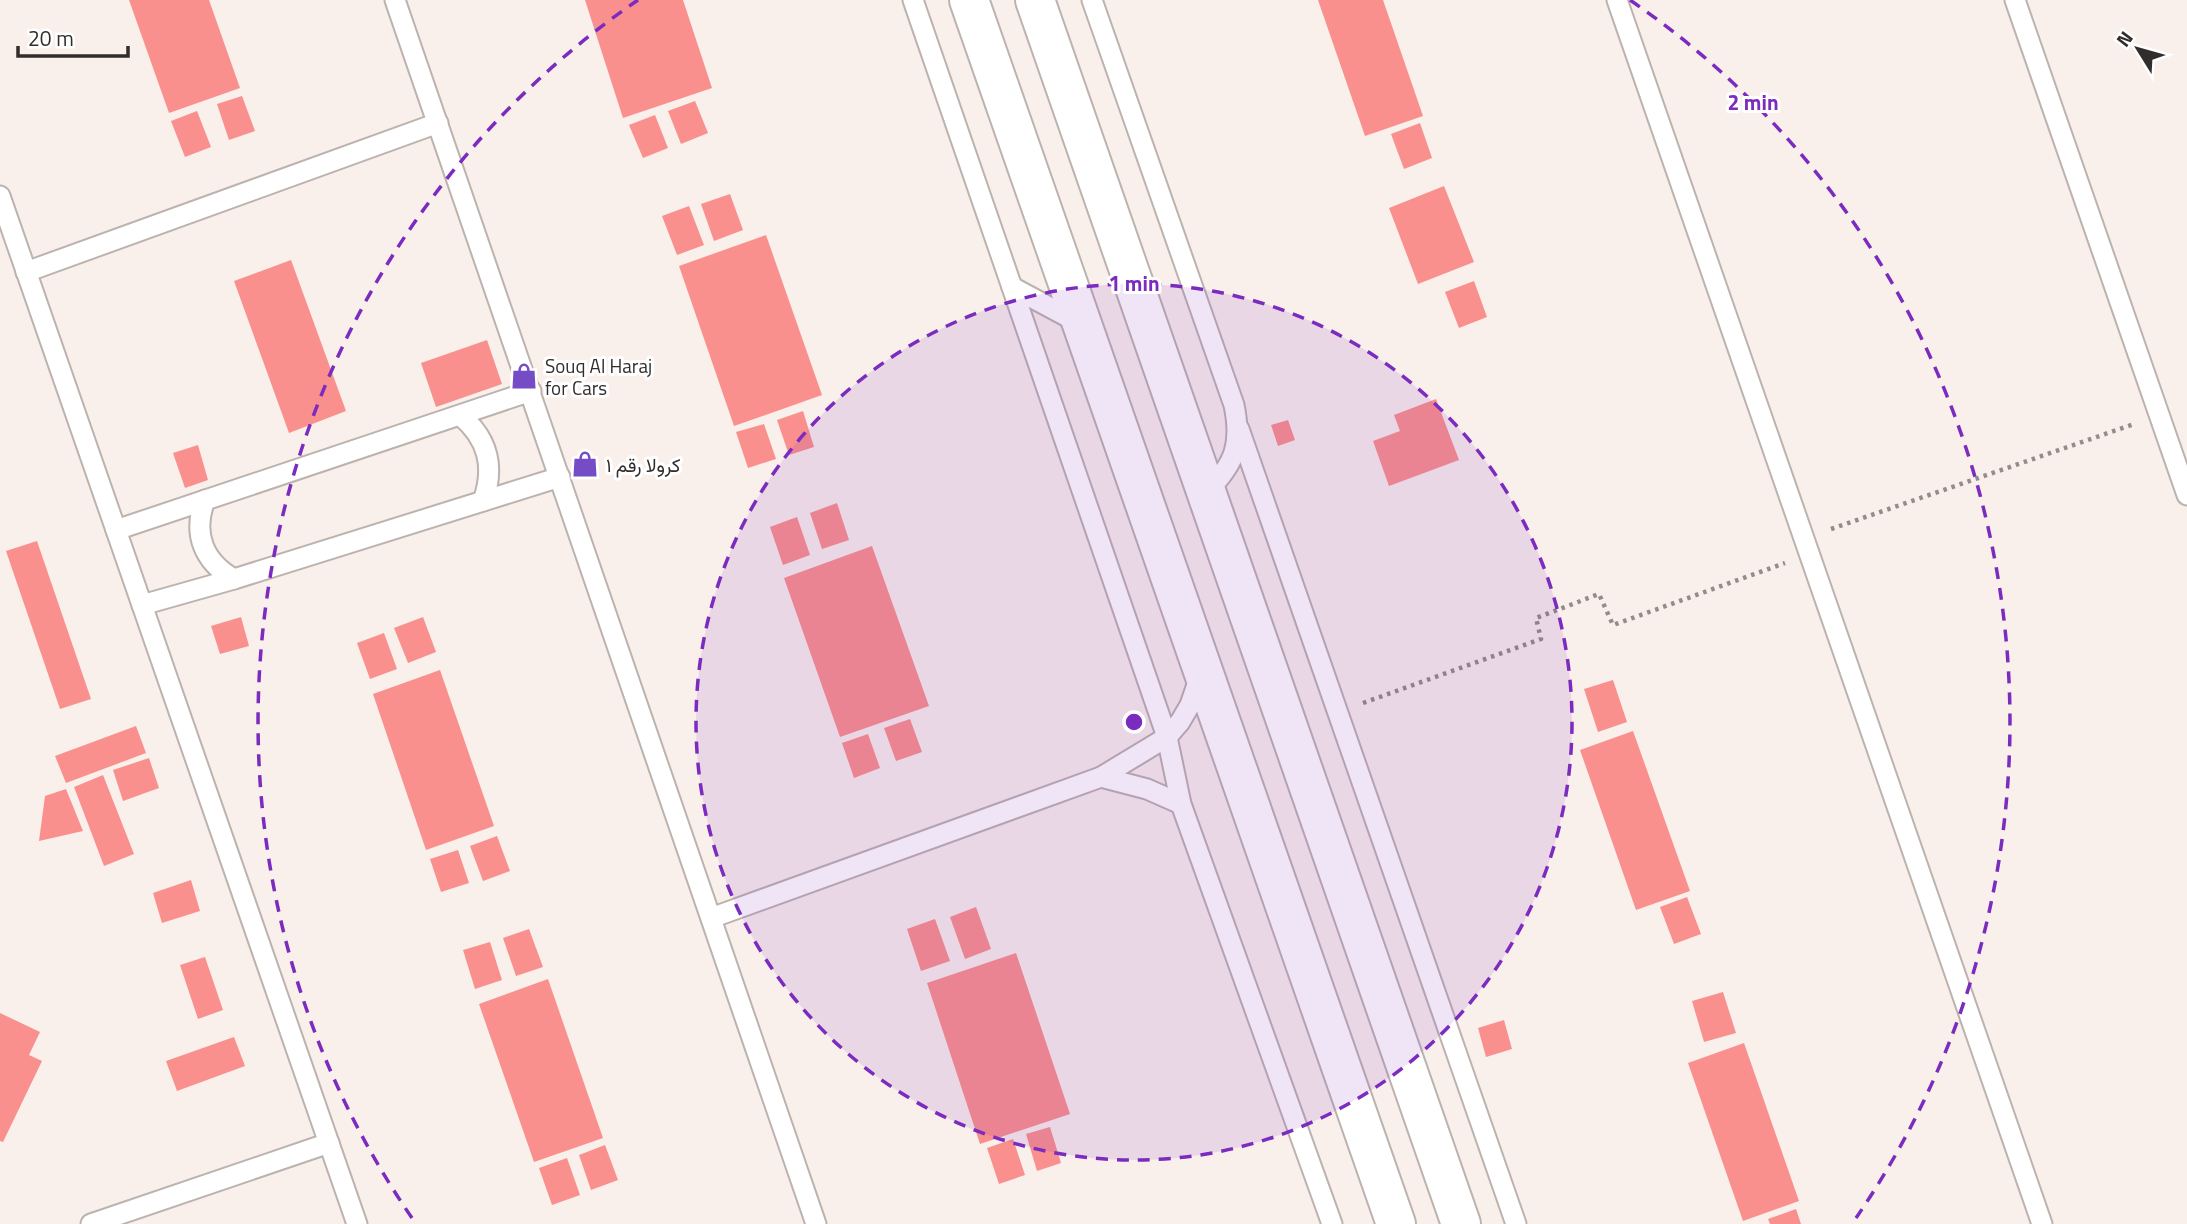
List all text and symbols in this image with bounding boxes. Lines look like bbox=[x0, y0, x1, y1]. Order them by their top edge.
scale bar bbox=[18, 14, 128, 58]
north arrow bbox=[2103, 14, 2173, 84]
text: 20 m bbox=[28, 22, 74, 54]
text: N bbox=[2108, 24, 2140, 52]
text: 2 min bbox=[1727, 86, 1779, 118]
text: 1 min bbox=[1108, 267, 1160, 299]
place label: Souq Al Haraj for Cars bbox=[545, 351, 652, 402]
shop icon: Souq Al Haraj for Cars bbox=[509, 361, 539, 391]
shop icon: كرولا رقم ١ bbox=[570, 449, 600, 479]
place label: كرولا رقم ١ bbox=[606, 450, 681, 479]
centre of rings bbox=[1122, 710, 1146, 734]

